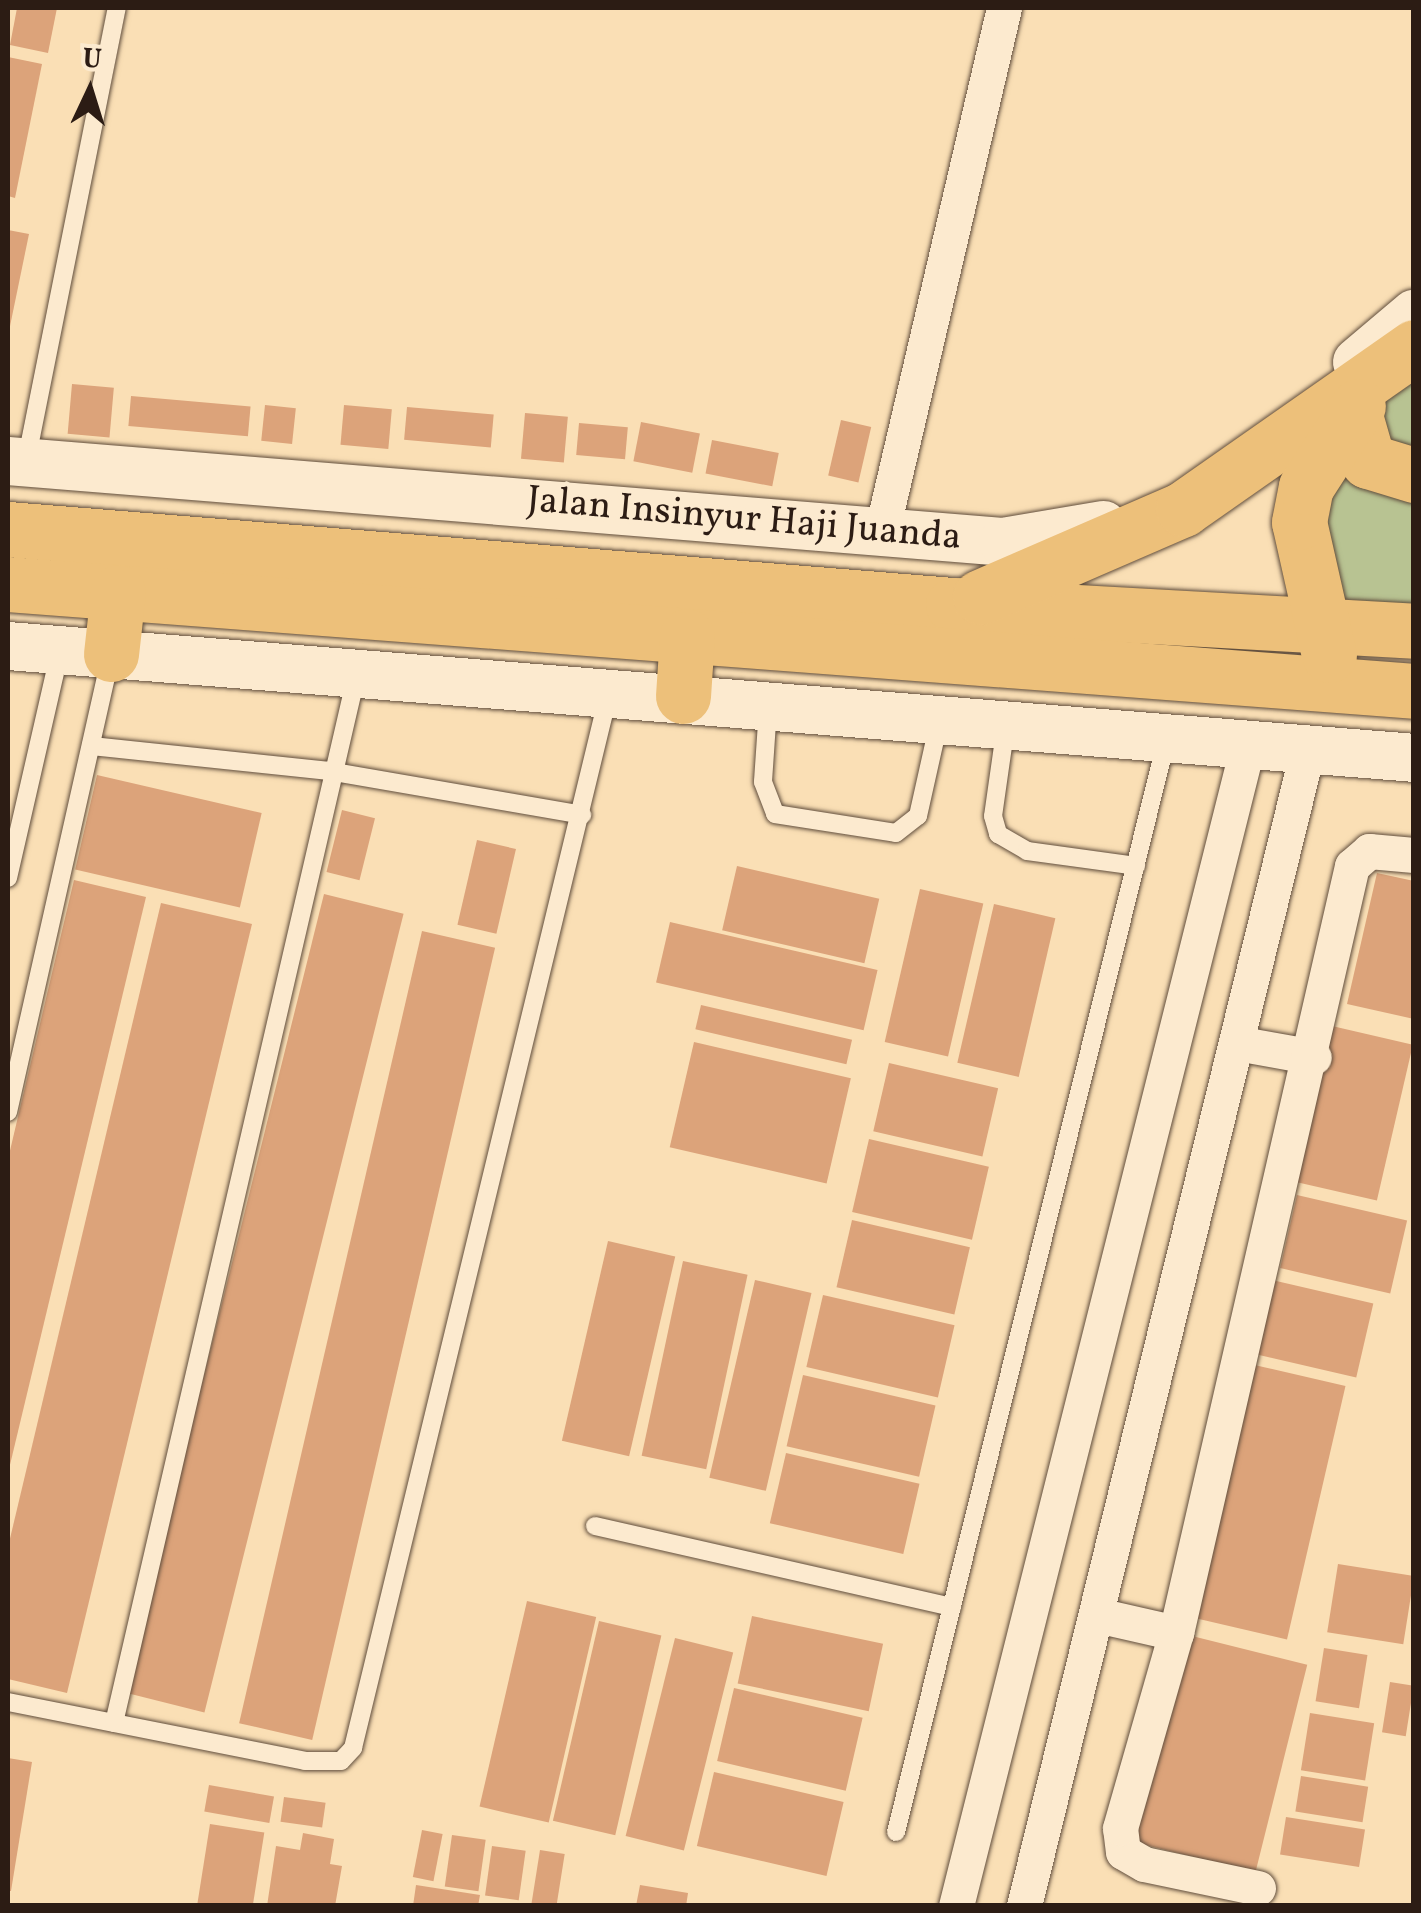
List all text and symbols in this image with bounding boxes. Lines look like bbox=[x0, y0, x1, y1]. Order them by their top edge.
text: U bbox=[81, 39, 103, 80]
north arrow bbox=[40, 40, 140, 140]
street label: Jalan Insinyur Haji Juanda bbox=[525, 478, 963, 562]

